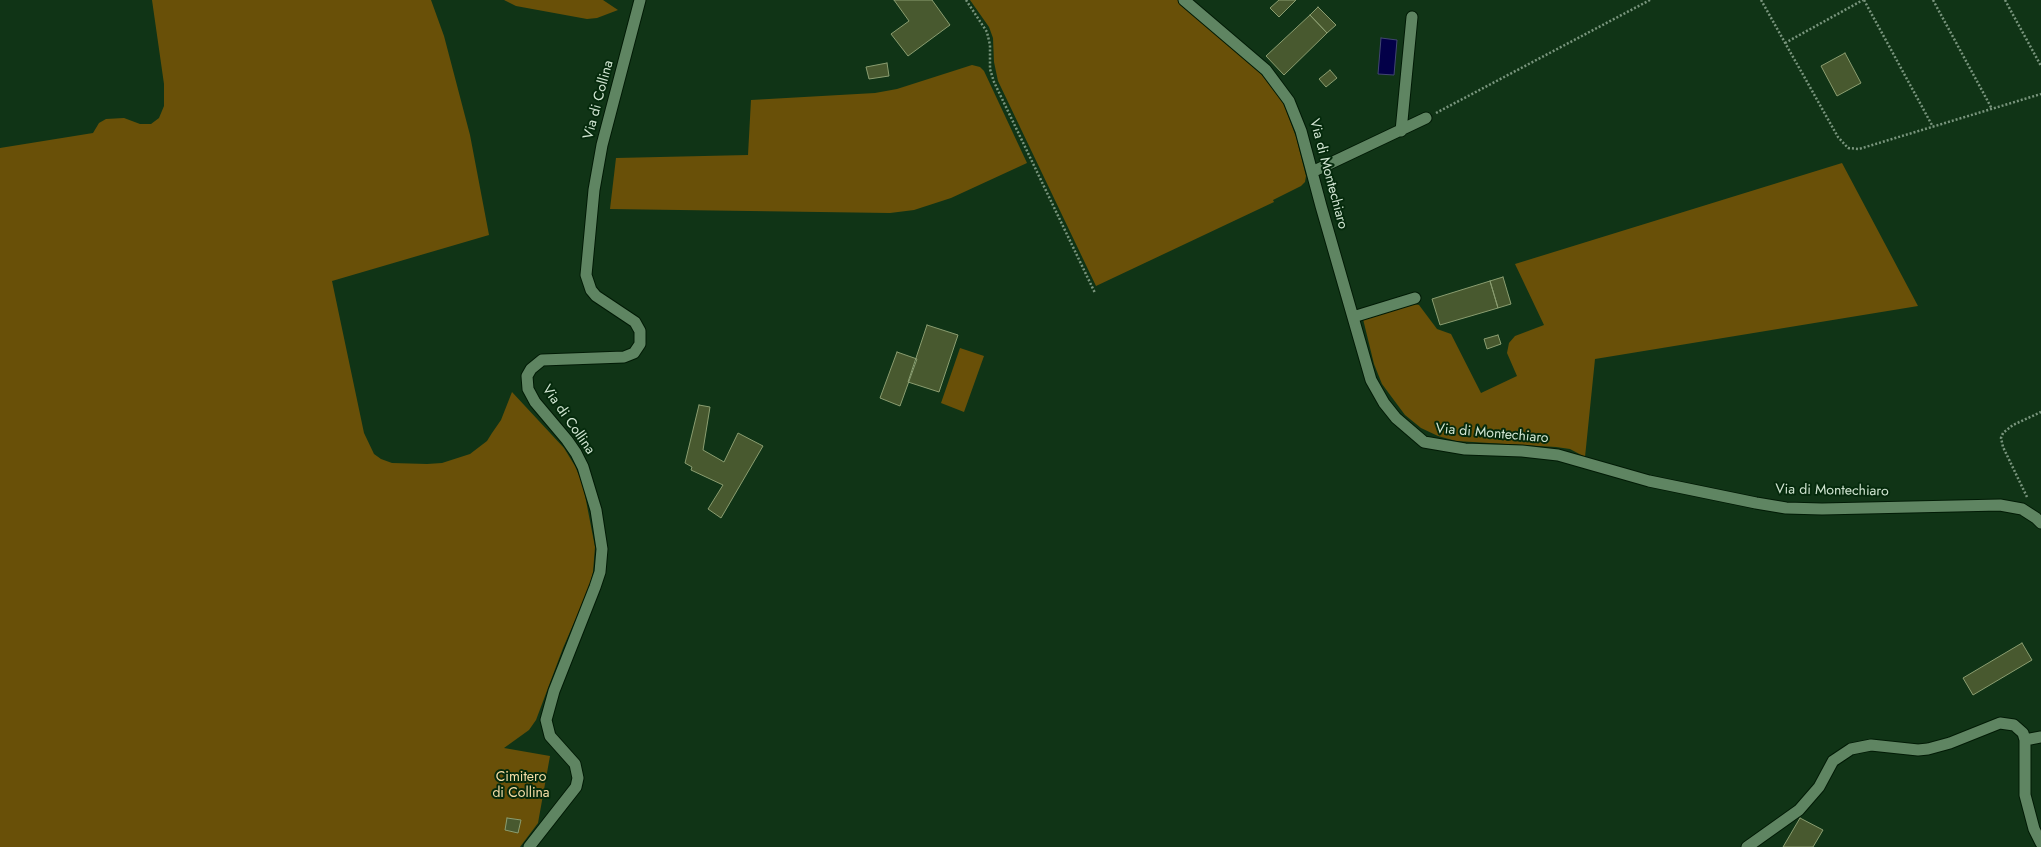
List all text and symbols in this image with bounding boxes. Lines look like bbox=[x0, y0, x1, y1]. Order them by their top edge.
street label: Via di Collina bbox=[580, 59, 618, 141]
street label: Via di Montechiaro bbox=[1305, 117, 1351, 231]
street label: Via di Collina bbox=[538, 382, 598, 458]
street label: Via di Montechiaro bbox=[1435, 421, 1549, 447]
street label: Via di Montechiaro bbox=[1775, 482, 1889, 500]
park label: Cimitero di Collina bbox=[492, 770, 550, 802]

